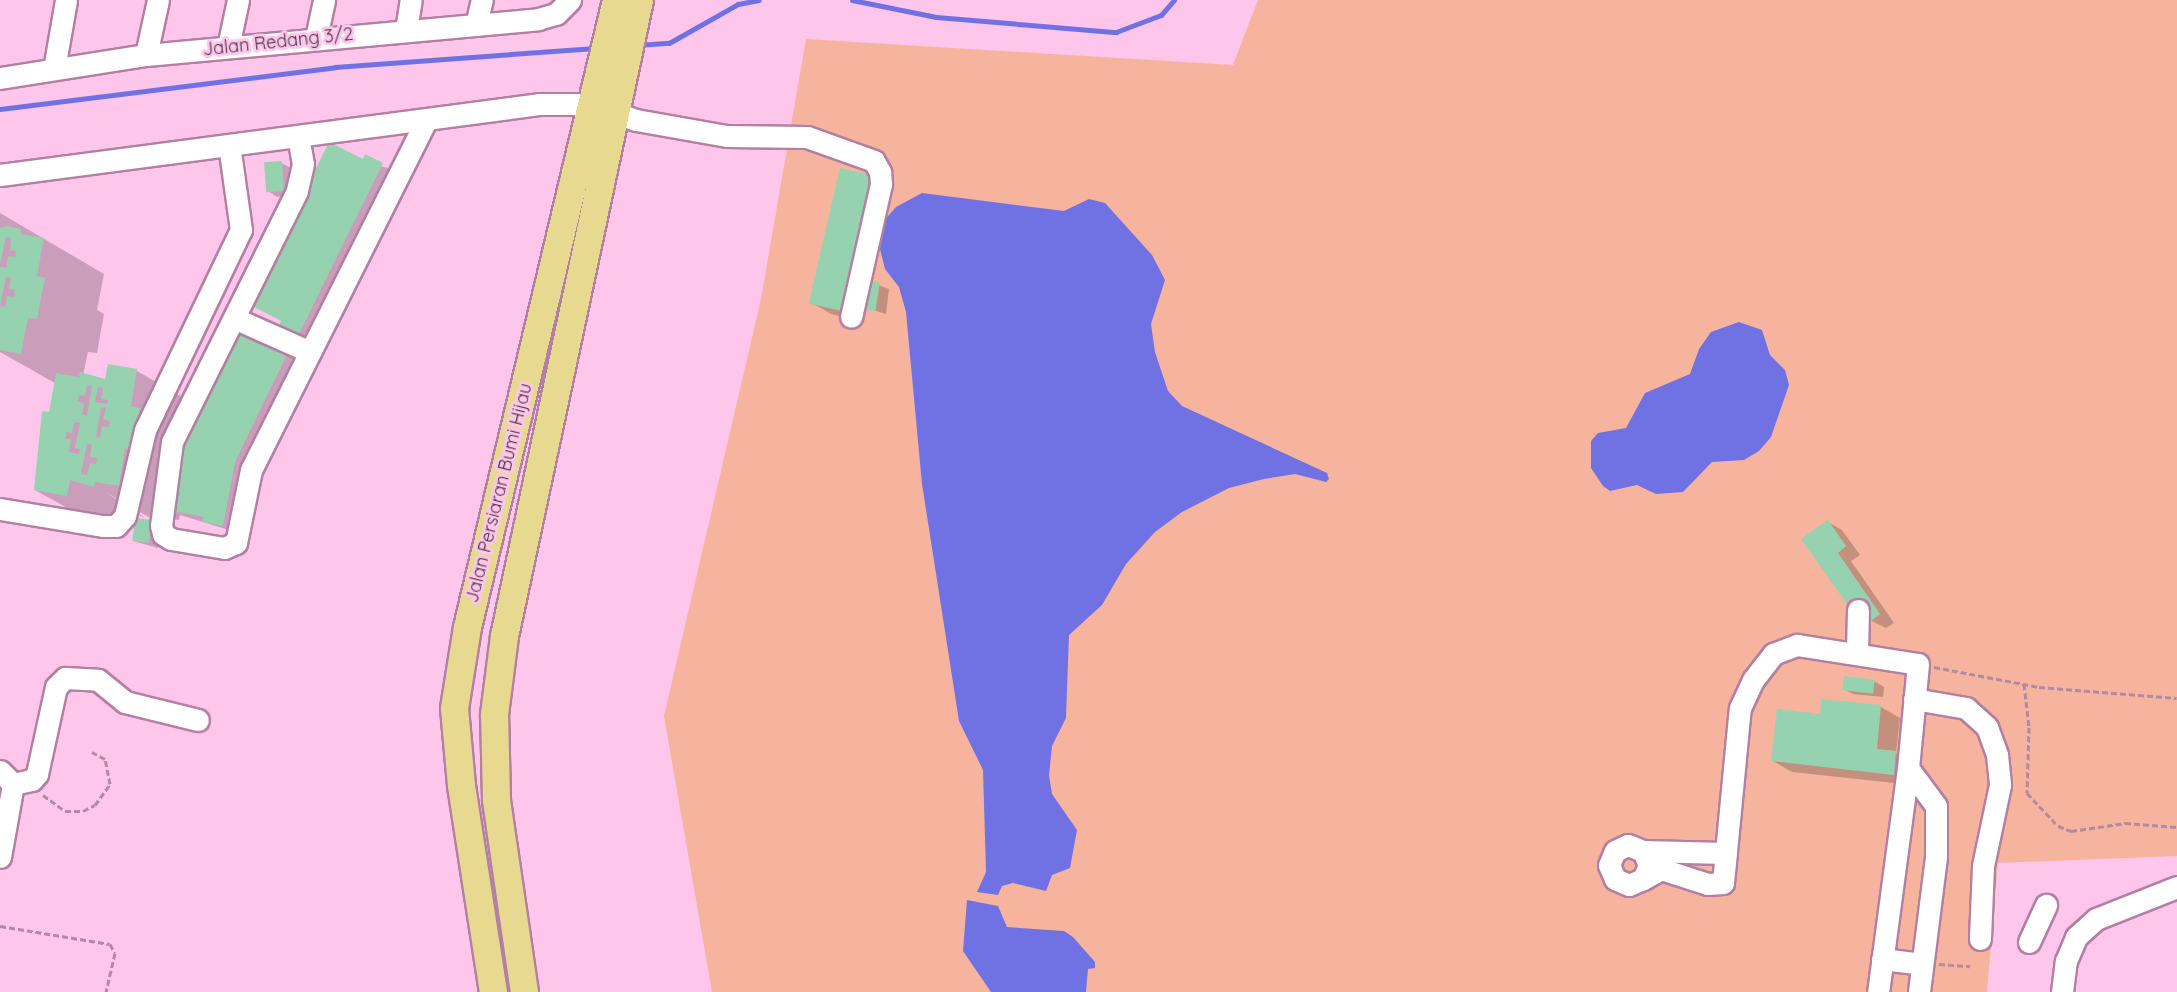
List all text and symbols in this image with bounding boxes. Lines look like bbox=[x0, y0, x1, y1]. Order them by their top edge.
street label: Jalan Redang 3/2 bbox=[202, 23, 354, 61]
street label: Jalan Persiaran Bumi Hijau bbox=[461, 381, 537, 605]

